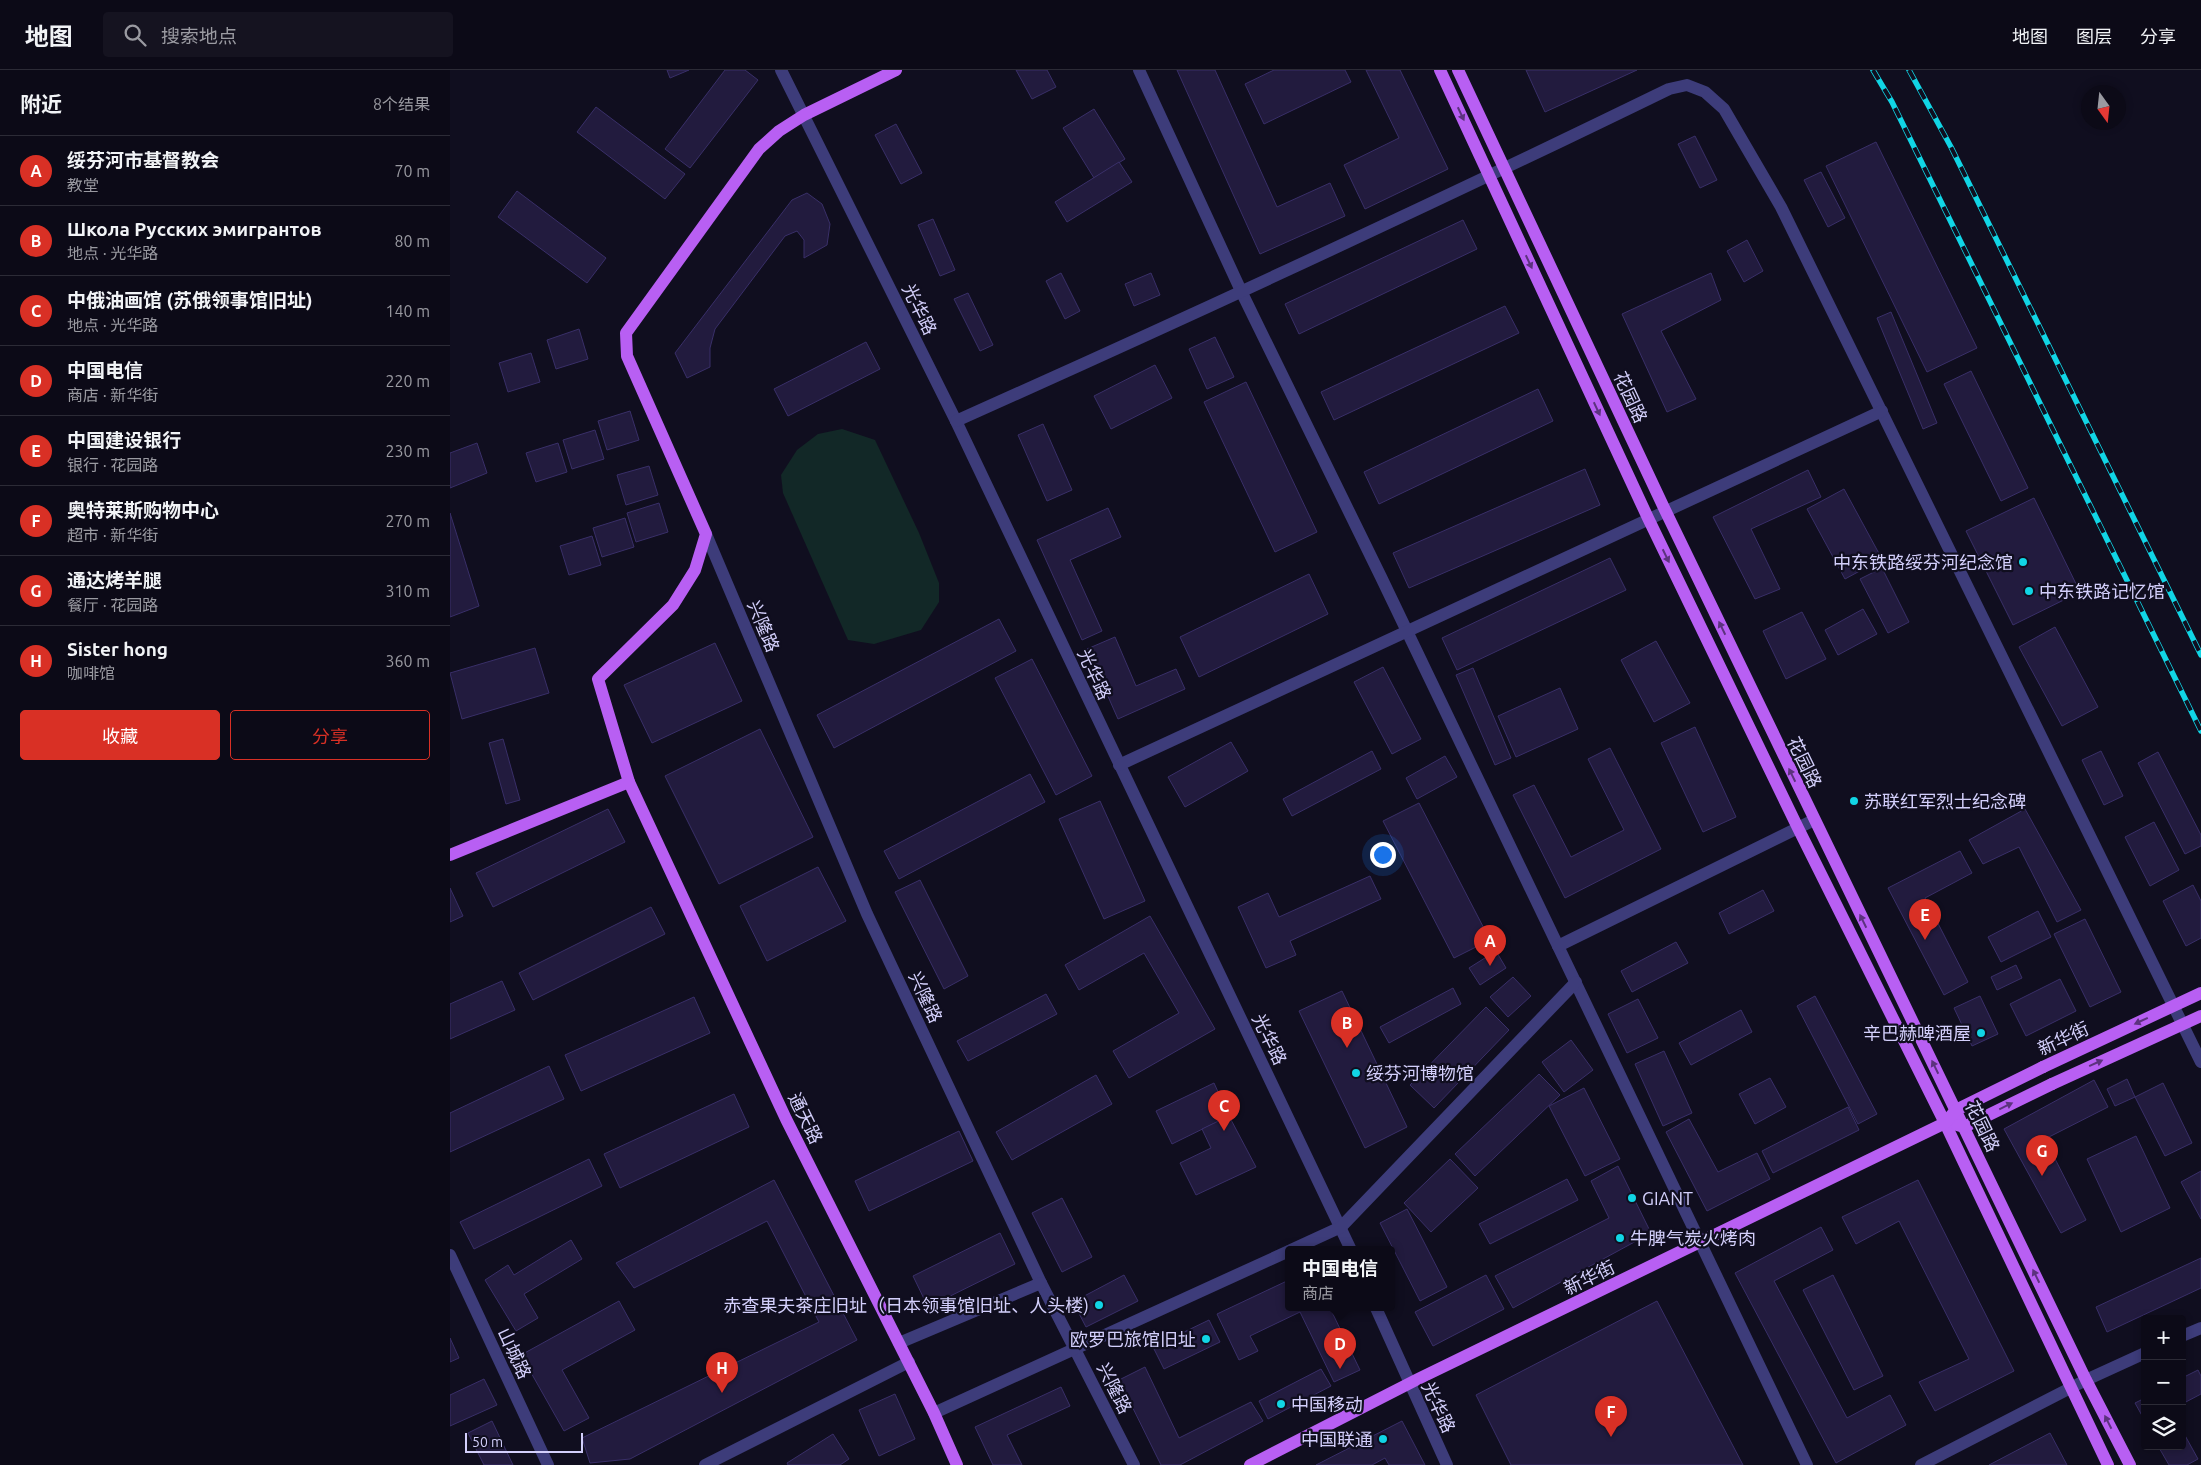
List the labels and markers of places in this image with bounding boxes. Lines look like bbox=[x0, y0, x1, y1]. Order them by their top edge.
place label: 中东铁路绥芬河纪念馆 bbox=[1833, 552, 2013, 572]
marker: 中东铁路绥芬河纪念馆 bbox=[2017, 556, 2029, 568]
place label: 中东铁路记忆馆 bbox=[2039, 581, 2165, 601]
marker: 中东铁路记忆馆 bbox=[2023, 585, 2035, 597]
place label: 苏联红军烈士纪念碑 bbox=[1864, 791, 2026, 811]
marker: 苏联红军烈士纪念碑 bbox=[1848, 795, 1860, 807]
pin: E bbox=[1909, 899, 1941, 940]
pin: A bbox=[1474, 925, 1506, 966]
pin: B bbox=[1331, 1007, 1363, 1048]
place label: 辛巴赫啤酒屋 bbox=[1863, 1023, 1971, 1043]
marker: 辛巴赫啤酒屋 bbox=[1975, 1027, 1987, 1039]
place label: 绥芬河博物馆 bbox=[1366, 1063, 1474, 1083]
marker: 绥芬河博物馆 bbox=[1350, 1067, 1362, 1079]
pin: C bbox=[1208, 1090, 1240, 1131]
pin: G bbox=[2026, 1135, 2058, 1176]
place label: GIANT bbox=[1642, 1188, 1693, 1208]
marker: GIANT bbox=[1626, 1192, 1638, 1204]
place label: 牛脾气炭火烤肉 bbox=[1630, 1228, 1756, 1248]
marker: 牛脾气炭火烤肉 bbox=[1614, 1232, 1626, 1244]
place label: 赤查果夫茶庄旧址（日本领事馆旧址、人头楼) bbox=[723, 1295, 1089, 1316]
marker: 赤查果夫茶庄旧址（日本领事馆旧址、人头楼) bbox=[1093, 1299, 1105, 1311]
pin: D bbox=[1324, 1328, 1356, 1369]
place label: 欧罗巴旅馆旧址 bbox=[1070, 1329, 1196, 1349]
marker: 欧罗巴旅馆旧址 bbox=[1200, 1333, 1212, 1345]
pin: H bbox=[706, 1352, 738, 1393]
place label: 中国移动 bbox=[1291, 1394, 1363, 1414]
pin: F bbox=[1595, 1396, 1627, 1437]
marker: 中国移动 bbox=[1275, 1398, 1287, 1410]
place label: 中国联通 bbox=[1301, 1429, 1373, 1449]
marker: 中国联通 bbox=[1377, 1433, 1389, 1445]

